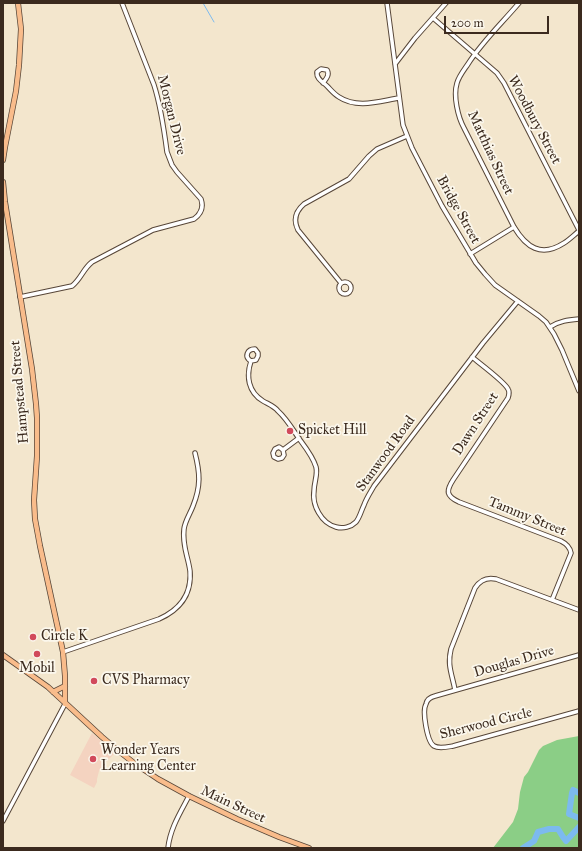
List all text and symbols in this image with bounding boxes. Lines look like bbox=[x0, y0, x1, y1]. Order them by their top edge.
scale bar bbox=[446, 8, 551, 34]
text: 200 m bbox=[451, 16, 484, 30]
street label: Morgan Drive bbox=[153, 73, 189, 157]
street label: Woodbury Street bbox=[504, 73, 564, 167]
street label: Matthias Street bbox=[463, 108, 517, 198]
street label: Bridge Street bbox=[432, 173, 484, 247]
street label: Hampstead Street bbox=[7, 340, 33, 444]
street label: Dawn Street bbox=[450, 389, 502, 459]
street label: Stanwood Road bbox=[353, 413, 419, 495]
place label: Spicket Hill bbox=[298, 423, 366, 439]
marker: Spicket Hill bbox=[285, 426, 295, 436]
street label: Tammy Street bbox=[486, 494, 568, 540]
place label: Circle K bbox=[41, 629, 88, 645]
marker: Circle K bbox=[28, 632, 38, 642]
street label: Douglas Drive bbox=[472, 643, 556, 681]
marker: Mobil bbox=[32, 649, 42, 659]
place label: Mobil bbox=[19, 661, 55, 677]
place label: CVS Pharmacy bbox=[102, 673, 189, 689]
marker: CVS Pharmacy bbox=[89, 676, 99, 686]
street label: Sherwood Circle bbox=[438, 704, 534, 744]
place label: Wonder Years Learning Center bbox=[101, 743, 196, 776]
marker: Wonder Years Learning Center bbox=[88, 754, 98, 764]
street label: Main Street bbox=[198, 783, 268, 827]

